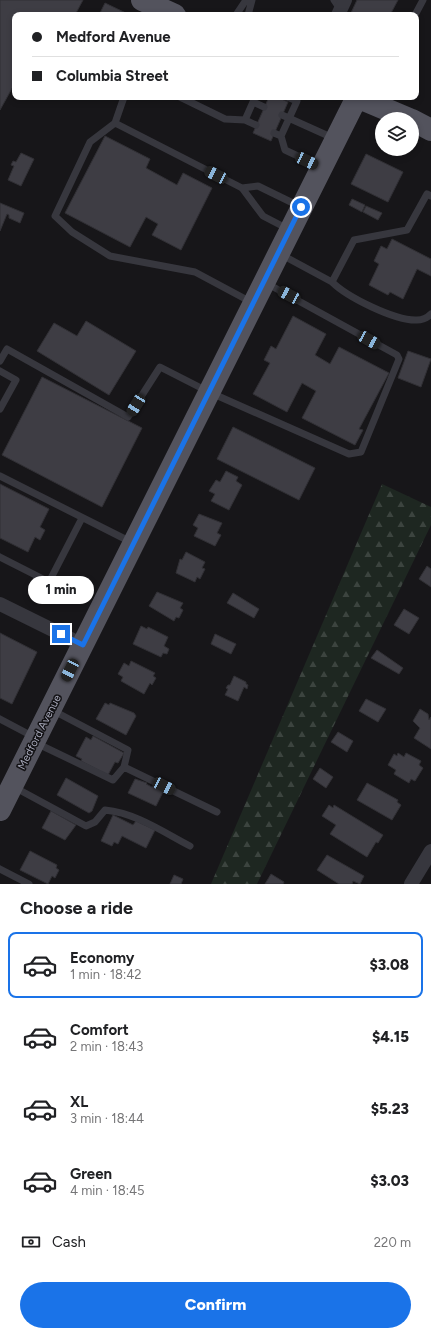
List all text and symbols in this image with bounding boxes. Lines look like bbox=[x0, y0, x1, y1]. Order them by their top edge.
text: Medford Avenue bbox=[56, 28, 171, 46]
text: Columbia Street bbox=[56, 67, 169, 85]
map controls bbox=[375, 112, 419, 156]
button: layers bbox=[375, 112, 419, 156]
car bbox=[294, 150, 320, 172]
car bbox=[203, 164, 229, 186]
route start bbox=[292, 198, 310, 216]
car bbox=[276, 284, 302, 306]
car bbox=[356, 329, 382, 351]
car bbox=[125, 392, 147, 418]
callout: 1 min bbox=[28, 576, 94, 604]
text: 1 min bbox=[45, 582, 77, 597]
route end bbox=[52, 625, 70, 643]
car bbox=[59, 657, 81, 683]
street label: Medford Avenue bbox=[15, 693, 64, 772]
car bbox=[151, 775, 177, 797]
text: Choose a ride bbox=[20, 897, 133, 919]
icon: car bbox=[22, 947, 58, 983]
text: Economy bbox=[70, 949, 135, 967]
text: $3.08 bbox=[369, 956, 409, 974]
text: 1 min · 18:42 bbox=[70, 967, 142, 982]
icon: car bbox=[22, 1019, 58, 1055]
text: Comfort bbox=[70, 1021, 129, 1039]
text: $4.15 bbox=[372, 1028, 409, 1046]
text: 2 min · 18:43 bbox=[70, 1039, 143, 1054]
icon: car bbox=[22, 1091, 58, 1127]
text: XL bbox=[70, 1093, 88, 1111]
text: $5.23 bbox=[371, 1100, 409, 1118]
text: 3 min · 18:44 bbox=[70, 1111, 144, 1126]
icon: car bbox=[22, 1163, 58, 1199]
text: Green bbox=[70, 1165, 112, 1183]
text: $3.03 bbox=[370, 1172, 409, 1190]
text: 4 min · 18:45 bbox=[70, 1183, 145, 1198]
icon: cash bbox=[20, 1231, 42, 1253]
text: Cash bbox=[52, 1233, 86, 1251]
text: 220 m bbox=[374, 1235, 411, 1250]
button: Confirm bbox=[20, 1282, 411, 1328]

